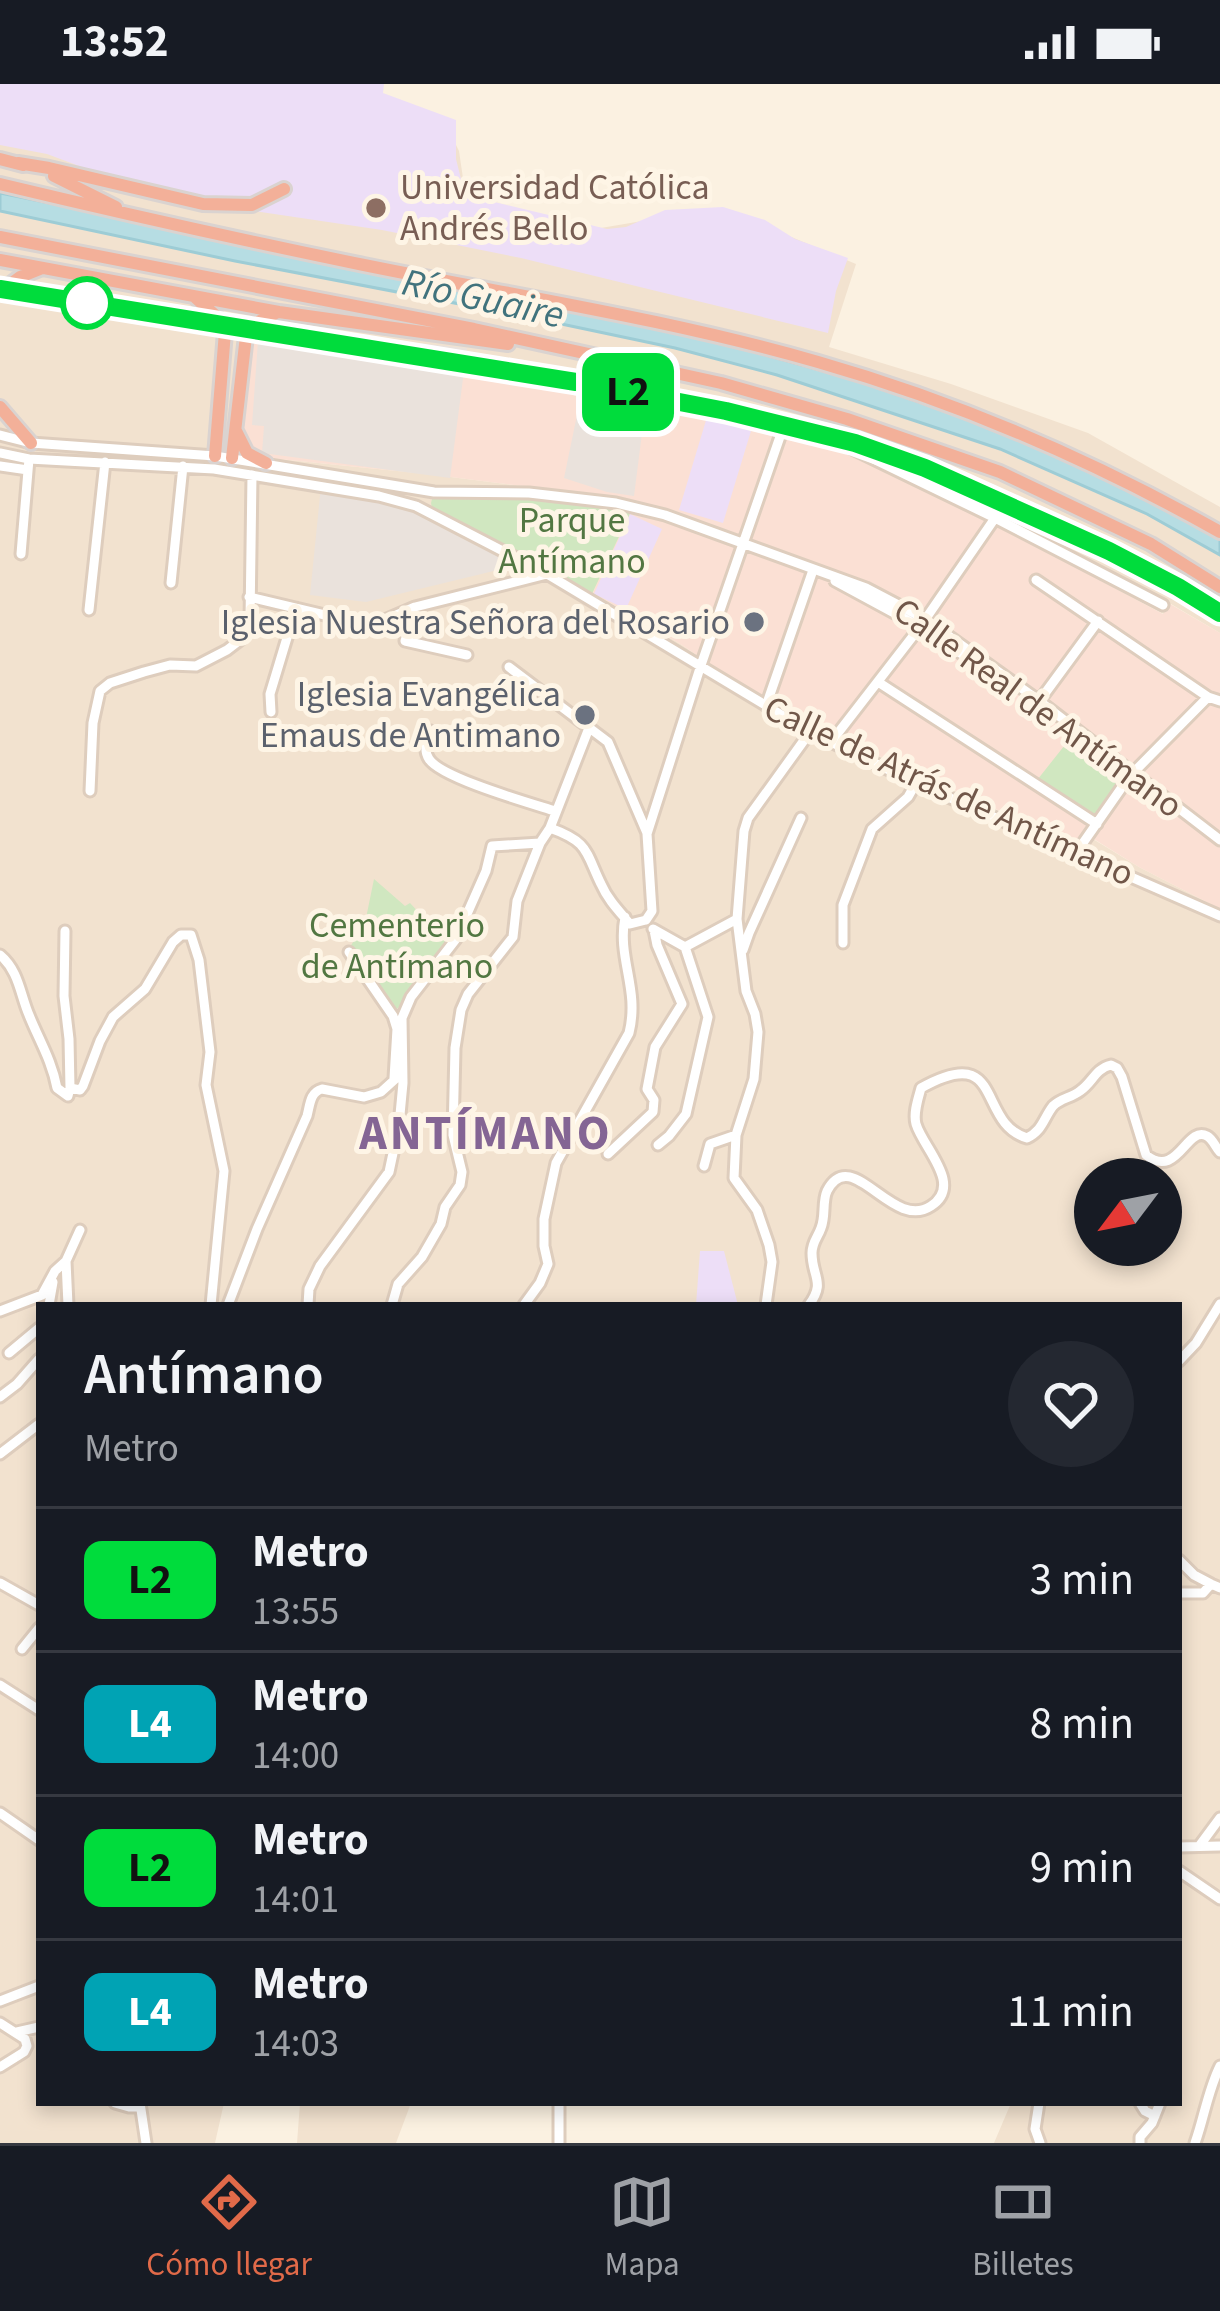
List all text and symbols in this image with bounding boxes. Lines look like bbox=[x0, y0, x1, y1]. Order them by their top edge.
text: 13:52 bbox=[60, 10, 169, 74]
place label: Universidad Católica Andrés Bello bbox=[400, 162, 710, 254]
marker: Universidad Católica Andrés Bello bbox=[363, 195, 389, 221]
water label: Río Guaire bbox=[397, 255, 569, 343]
unlabelled marker bbox=[62, 278, 112, 328]
line badge: L2 bbox=[574, 353, 682, 431]
text: L2 bbox=[606, 362, 650, 422]
park label: Parque Antímano bbox=[498, 495, 646, 587]
street label: Calle Real de Antímano bbox=[883, 585, 1193, 831]
place label: Iglesia Nuestra Señora del Rosario bbox=[221, 597, 730, 648]
marker: Iglesia Nuestra Señora del Rosario bbox=[741, 609, 767, 635]
place label: Iglesia Evangélica Emaus de Antimano bbox=[260, 669, 561, 761]
street label: Calle de Atrás de Antímano bbox=[756, 683, 1142, 899]
marker: Iglesia Evangélica Emaus de Antimano bbox=[572, 702, 598, 728]
park label: Cementerio de Antímano bbox=[301, 900, 493, 992]
district label: ANTÍMANO bbox=[358, 1100, 613, 1168]
north arrow bbox=[1074, 1158, 1182, 1266]
map controls bbox=[1074, 1158, 1182, 1266]
text: Antímano bbox=[84, 1335, 324, 1416]
button: heart bbox=[1008, 1341, 1134, 1467]
text: Metro bbox=[84, 1421, 179, 1477]
text: Metro bbox=[252, 1520, 369, 1584]
text: 3 min bbox=[1030, 1548, 1134, 1612]
text: L2 bbox=[128, 1550, 172, 1610]
text: 13:55 bbox=[252, 1584, 339, 1640]
text: Metro bbox=[252, 1664, 369, 1728]
text: 8 min bbox=[1030, 1692, 1134, 1756]
text: L4 bbox=[128, 1694, 172, 1754]
text: 14:00 bbox=[252, 1728, 339, 1784]
text: Metro bbox=[252, 1808, 369, 1872]
text: 9 min bbox=[1030, 1836, 1134, 1900]
text: L2 bbox=[128, 1838, 172, 1898]
text: 14:01 bbox=[252, 1872, 339, 1928]
text: Metro bbox=[252, 1952, 369, 2016]
text: 11 min bbox=[1007, 1980, 1134, 2044]
text: L4 bbox=[128, 1982, 172, 2042]
text: 14:03 bbox=[252, 2016, 339, 2072]
tab: Cómo llegar bbox=[146, 2169, 312, 2288]
tab: Mapa bbox=[605, 2169, 680, 2288]
tab: Billetes bbox=[972, 2169, 1074, 2288]

